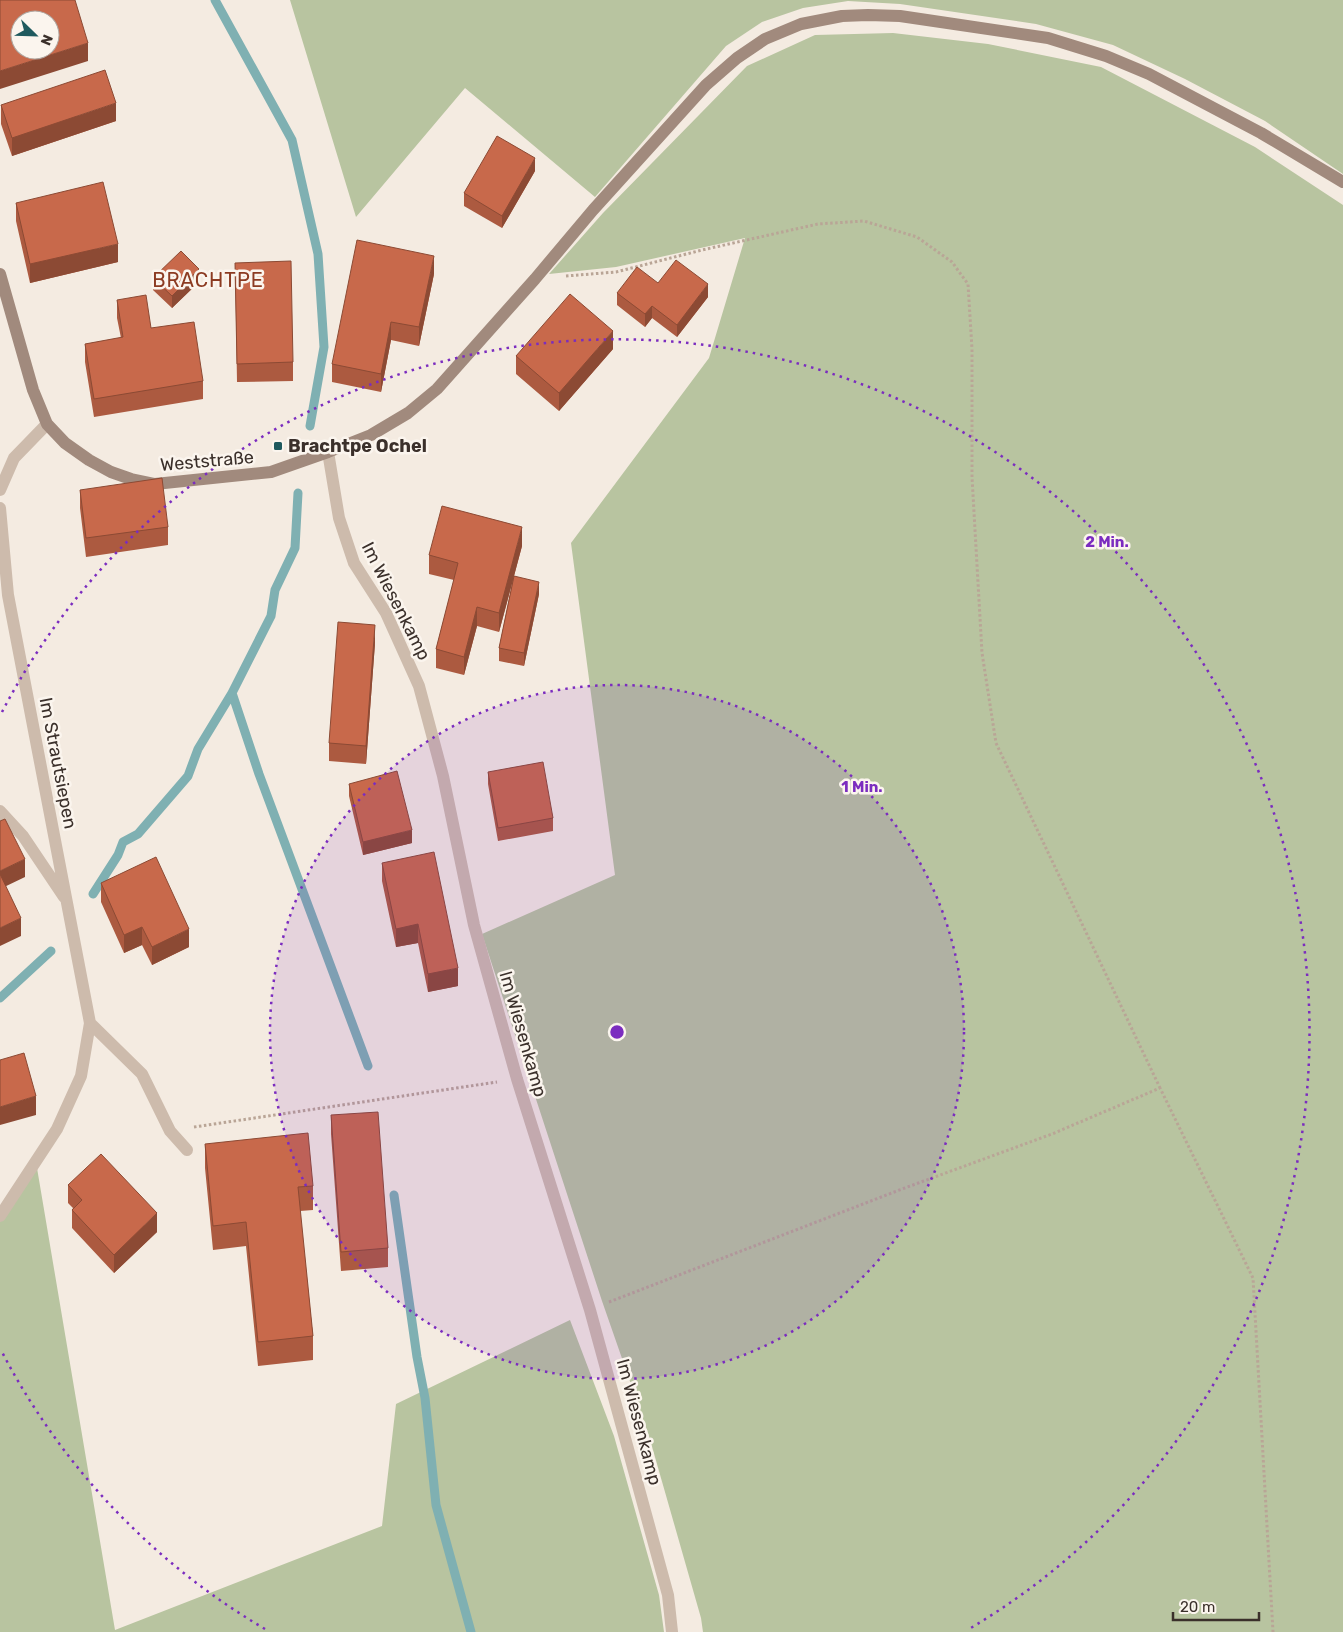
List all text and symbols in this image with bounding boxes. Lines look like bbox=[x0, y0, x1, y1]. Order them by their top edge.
north arrow bbox=[10, 10, 60, 60]
text: N bbox=[37, 32, 56, 48]
district label: BRACHTPE bbox=[152, 268, 264, 292]
place label: Brachtpe Ochel bbox=[288, 435, 427, 457]
marker: Brachtpe Ochel bbox=[272, 440, 284, 452]
street label: Weststraße bbox=[159, 446, 255, 476]
text: 2 Min. bbox=[1085, 533, 1129, 551]
street label: Im Wiesenkamp bbox=[357, 538, 435, 664]
street label: Im Strautsiepen bbox=[34, 695, 82, 831]
text: 1 Min. bbox=[841, 778, 883, 796]
street label: Im Wiesenkamp bbox=[495, 969, 551, 1099]
centre of rings bbox=[608, 1023, 626, 1041]
street label: Im Wiesenkamp bbox=[612, 1356, 666, 1488]
scale bar bbox=[1173, 1590, 1259, 1622]
text: 20 m bbox=[1180, 1598, 1215, 1616]

